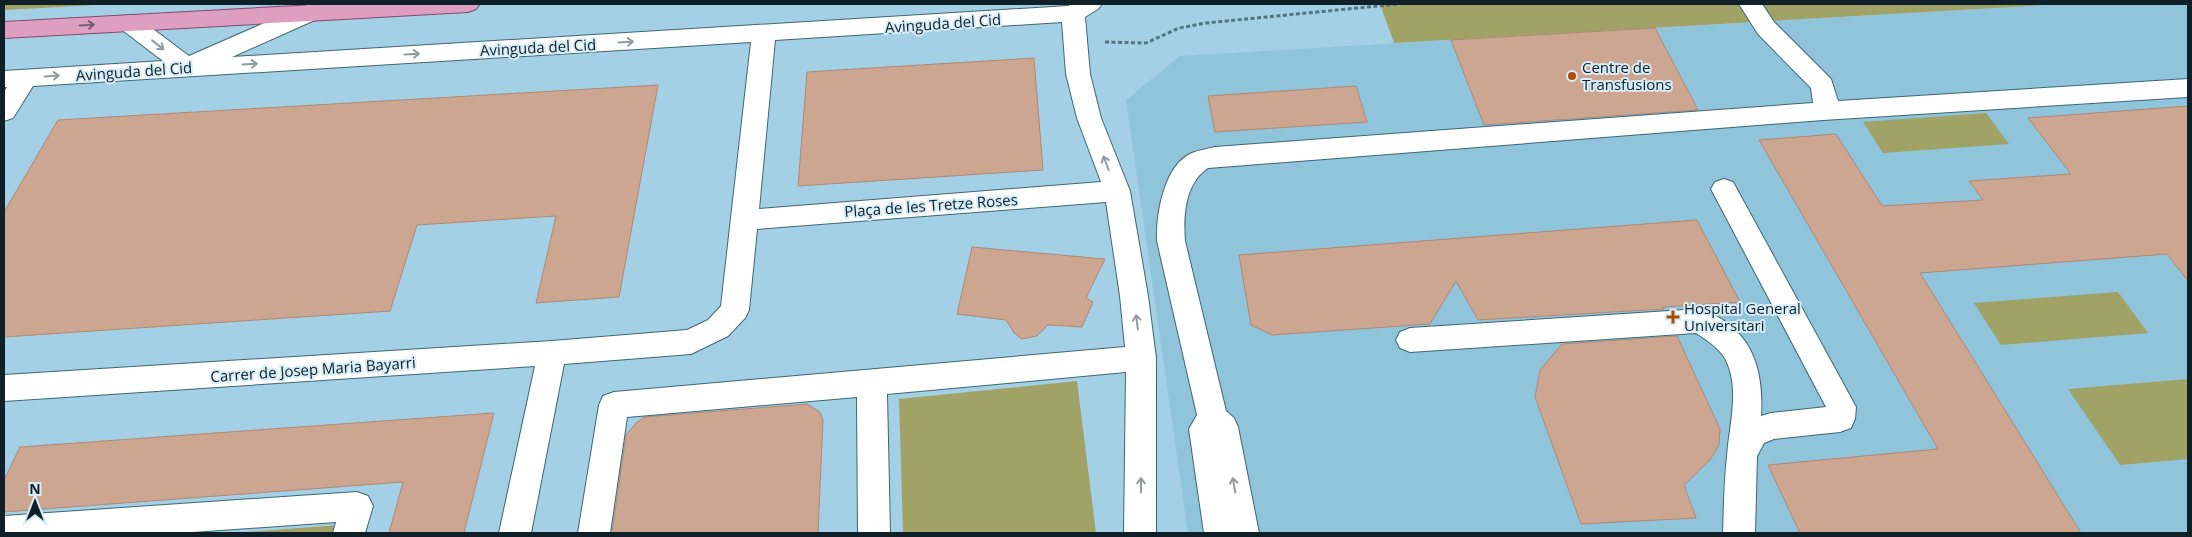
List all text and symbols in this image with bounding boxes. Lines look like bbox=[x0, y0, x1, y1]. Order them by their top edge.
street label: Avinguda del Cid bbox=[884, 9, 1002, 37]
one-way arrow bbox=[79, 21, 95, 30]
street label: Avinguda del Cid bbox=[479, 34, 597, 60]
one-way arrow bbox=[618, 37, 634, 46]
one-way arrow bbox=[151, 40, 165, 50]
one-way arrow bbox=[403, 50, 419, 59]
street label: Avinguda del Cid bbox=[75, 57, 193, 85]
place label: Centre de Transfusions bbox=[1582, 57, 1672, 94]
one-way arrow bbox=[241, 59, 257, 68]
marker: Centre de Transfusions bbox=[1566, 70, 1578, 82]
one-way arrow bbox=[44, 72, 60, 81]
one-way arrow bbox=[1101, 156, 1110, 171]
street label: Plaça de les Tretze Roses bbox=[844, 189, 1018, 221]
place label: Hospital General Universitari bbox=[1684, 298, 1801, 335]
marker: Hospital General Universitari bbox=[1666, 310, 1680, 324]
one-way arrow bbox=[1132, 315, 1142, 331]
street label: Carrer de Josep Maria Bayarri bbox=[210, 352, 416, 386]
north arrow bbox=[10, 477, 60, 527]
one-way arrow bbox=[1136, 477, 1146, 493]
one-way arrow bbox=[1229, 478, 1239, 494]
text: N bbox=[29, 479, 41, 498]

